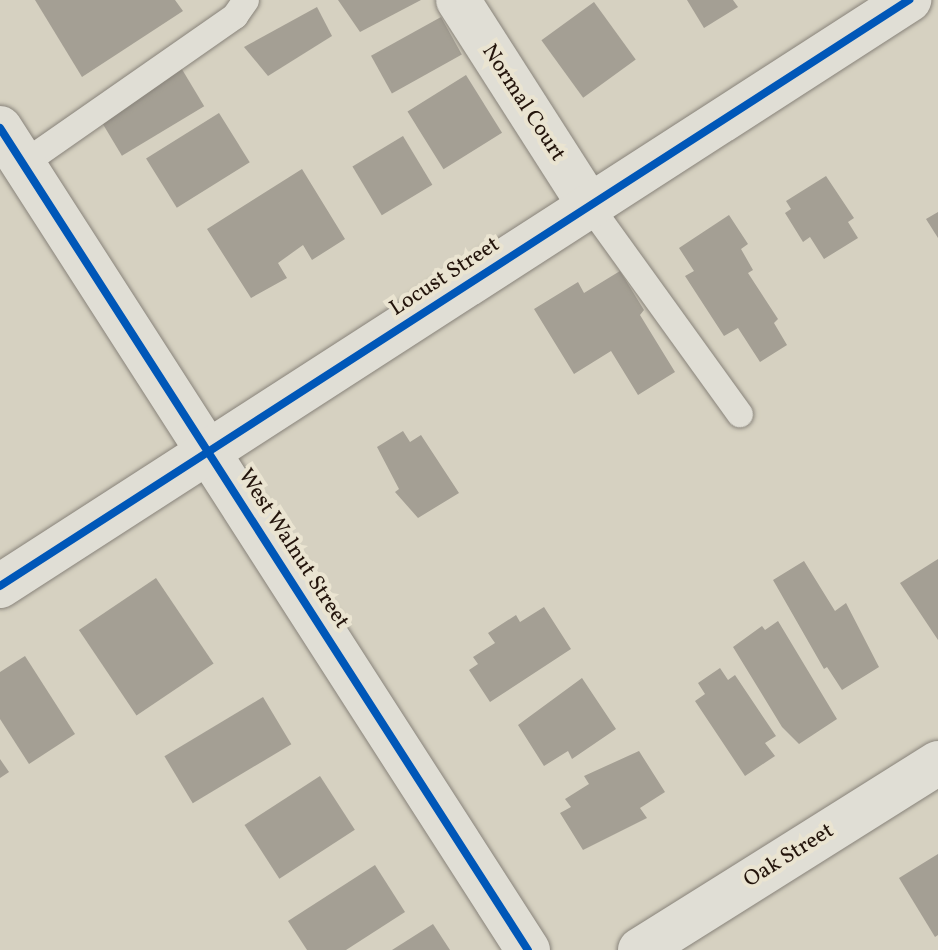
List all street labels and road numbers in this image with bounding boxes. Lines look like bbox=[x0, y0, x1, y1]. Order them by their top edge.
street label: Normal Court bbox=[475, 40, 571, 166]
street label: Locust Street bbox=[385, 232, 505, 322]
street label: West Walnut Street bbox=[231, 464, 355, 634]
street label: Oak Street bbox=[739, 818, 839, 894]

